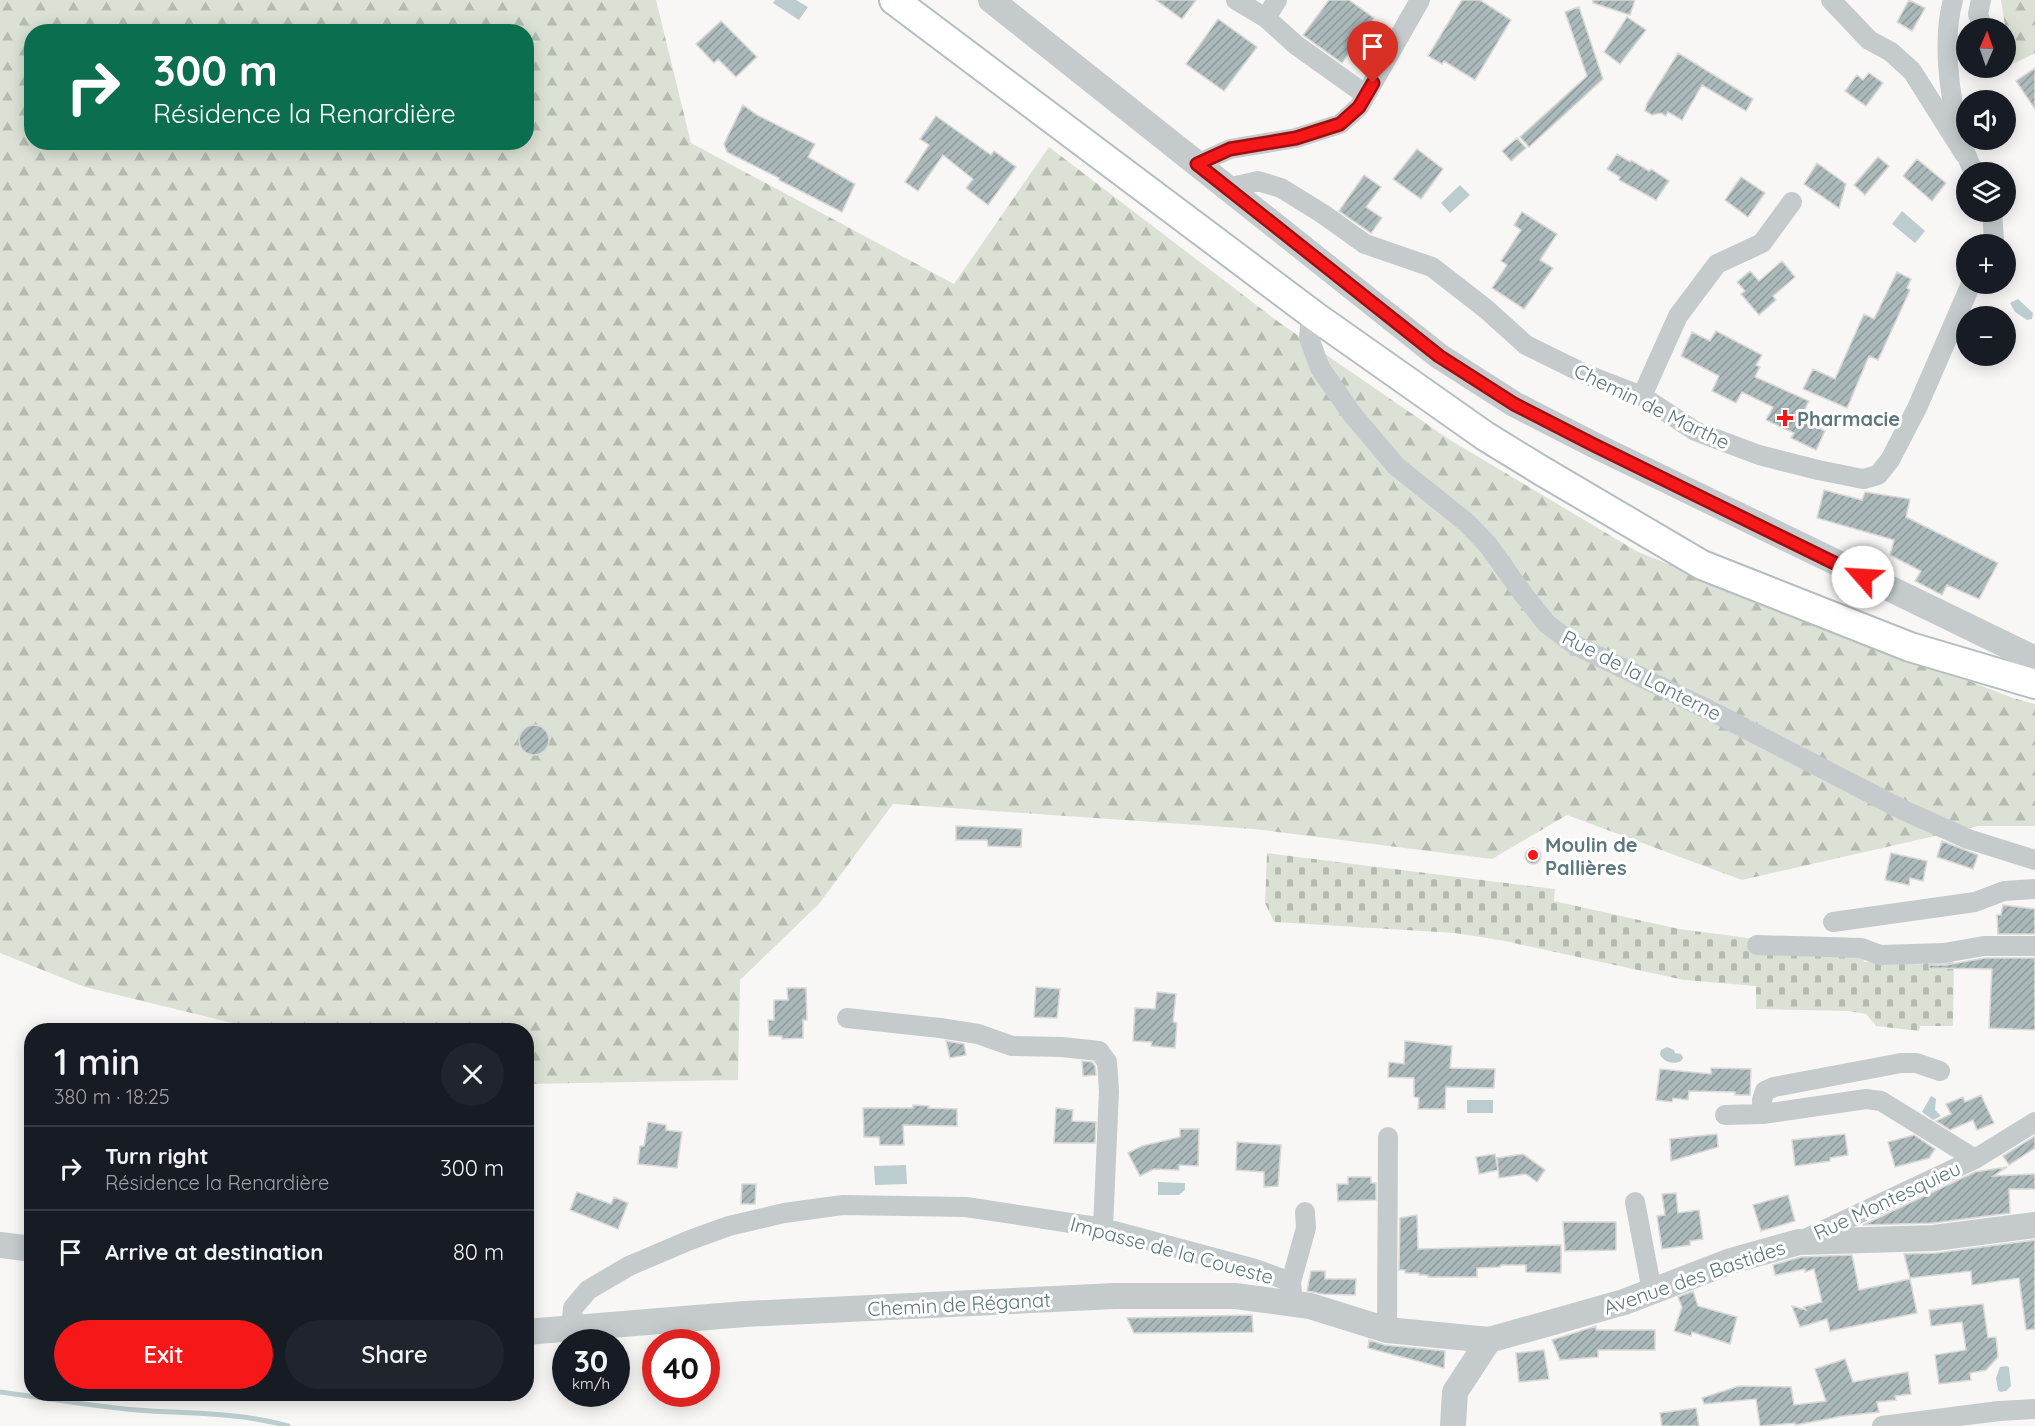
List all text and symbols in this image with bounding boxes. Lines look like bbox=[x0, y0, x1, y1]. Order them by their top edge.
north arrow bbox=[1956, 18, 2016, 78]
map controls bbox=[1956, 18, 2016, 366]
pin bbox=[1347, 21, 1398, 83]
icon: arrive bbox=[1356, 30, 1389, 63]
text: 300 m bbox=[153, 44, 278, 97]
icon: right bbox=[54, 48, 132, 126]
button: sound bbox=[1956, 90, 2016, 150]
text: Résidence la Renardière bbox=[153, 96, 456, 130]
button: layers bbox=[1956, 162, 2016, 222]
button: + bbox=[1956, 234, 2016, 294]
button: − bbox=[1956, 306, 2016, 366]
street label: Chemin de Marthe bbox=[1570, 358, 1734, 454]
place label: Pharmacie bbox=[1797, 406, 1900, 431]
marker: Pharmacie bbox=[1778, 411, 1792, 425]
position arrow bbox=[1831, 545, 1895, 609]
street label: Rue de la Lanterne bbox=[1558, 624, 1726, 726]
place label: Moulin de Pallières bbox=[1545, 832, 1638, 880]
marker: Moulin de Pallières bbox=[1526, 848, 1540, 862]
text: 1 min bbox=[54, 1039, 140, 1084]
button: close bbox=[441, 1043, 504, 1106]
text: 380 m · 18:25 bbox=[54, 1084, 170, 1109]
text: Turn right bbox=[105, 1142, 209, 1170]
icon: right bbox=[54, 1152, 87, 1185]
text: 300 m bbox=[440, 1154, 504, 1182]
street label: Rue Montesquieu bbox=[1810, 1155, 1964, 1245]
text: Résidence la Renardière bbox=[105, 1170, 329, 1195]
street label: Impasse de la Coueste bbox=[1068, 1211, 1276, 1289]
street label: Avenue des Bastides bbox=[1600, 1234, 1788, 1320]
icon: arrive bbox=[54, 1236, 87, 1269]
text: Arrive at destination bbox=[105, 1238, 323, 1266]
text: 80 m bbox=[453, 1238, 504, 1266]
street label: Chemin de Réganat bbox=[867, 1287, 1052, 1321]
button: Exit bbox=[54, 1320, 273, 1389]
button: Share bbox=[285, 1320, 504, 1389]
speed limit sign: 40 bbox=[642, 1329, 720, 1407]
text: 30 bbox=[574, 1342, 608, 1380]
text: km/h bbox=[572, 1374, 610, 1393]

